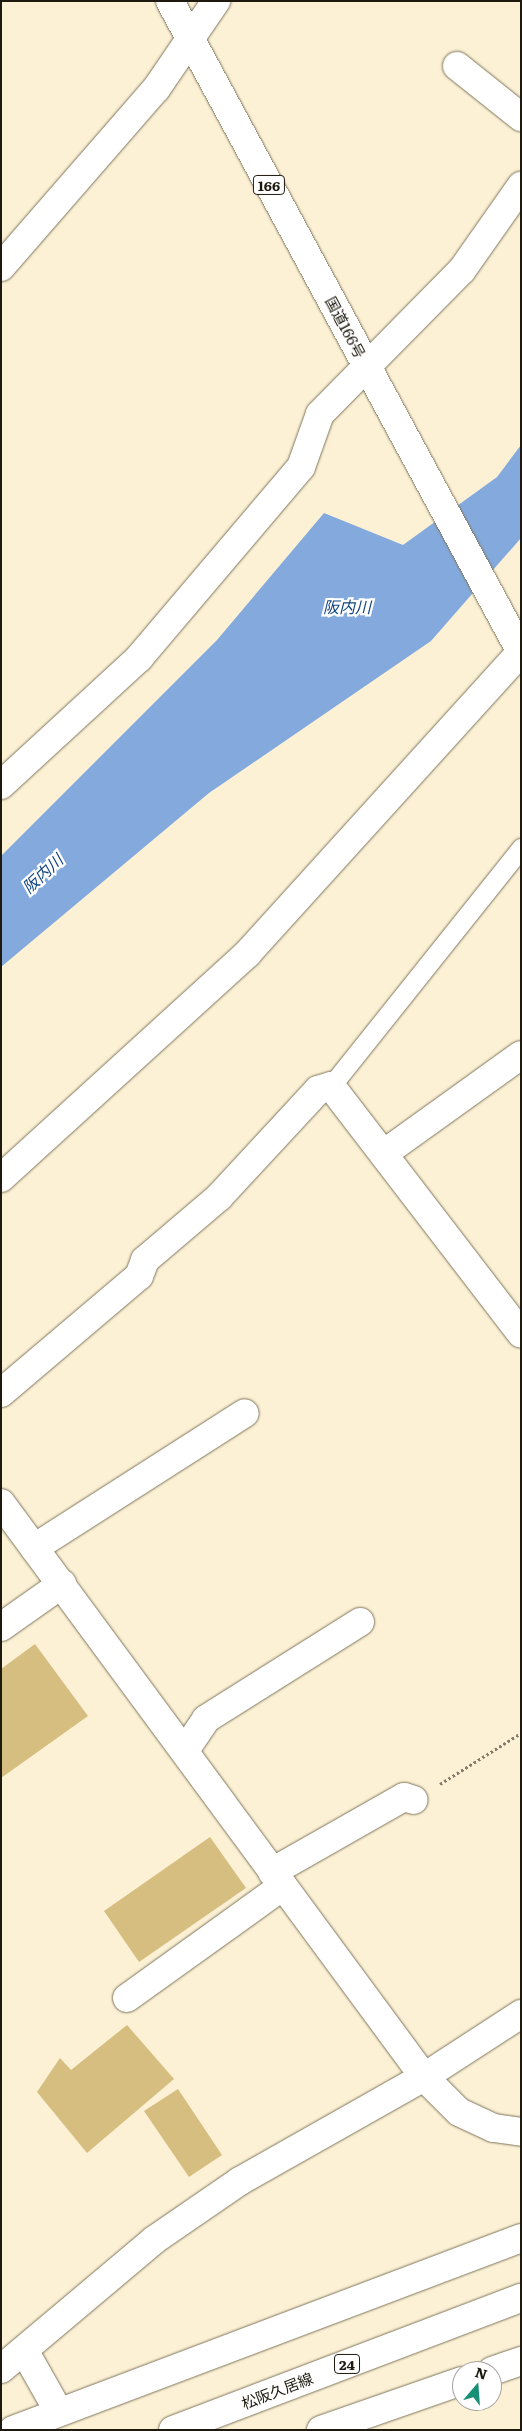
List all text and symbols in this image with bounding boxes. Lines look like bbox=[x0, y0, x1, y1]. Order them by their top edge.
road number: 166 bbox=[253, 174, 285, 196]
street label: 国道166号 bbox=[322, 293, 370, 361]
water label: 阪内川 bbox=[323, 596, 371, 616]
water label: 阪内川 bbox=[18, 850, 66, 896]
road number: 24 bbox=[333, 2352, 361, 2376]
north arrow bbox=[452, 2361, 502, 2411]
text: N bbox=[473, 2361, 490, 2384]
street label: 松阪久居線 bbox=[239, 2368, 315, 2412]

